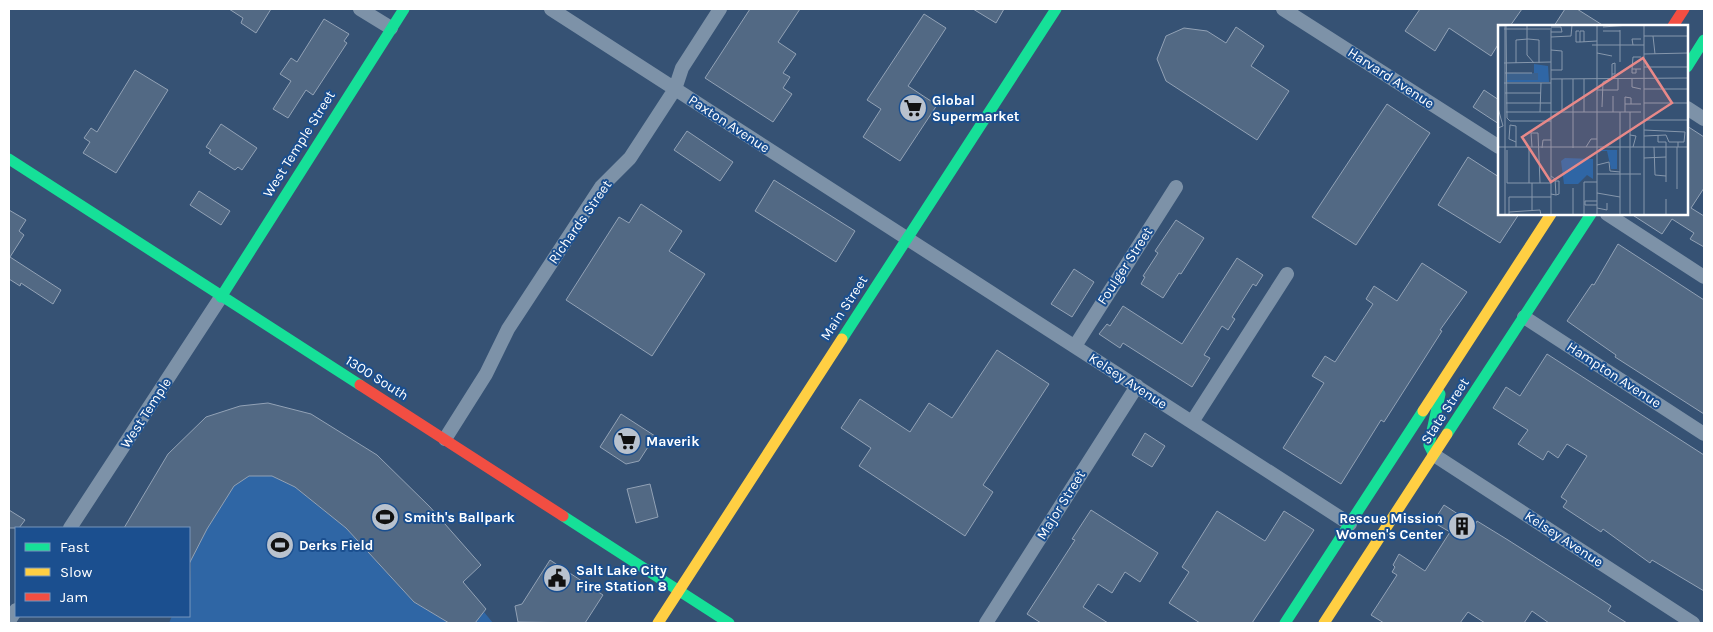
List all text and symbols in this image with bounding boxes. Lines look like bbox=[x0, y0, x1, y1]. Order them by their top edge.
inset map bbox=[1498, 25, 1688, 215]
street label: Harvard Avenue bbox=[1345, 44, 1437, 112]
street label: West Temple Street bbox=[259, 88, 339, 200]
street label: Paxton Avenue bbox=[685, 91, 773, 157]
place label: Global Supermarket bbox=[932, 92, 1020, 125]
supermarket icon: Global Supermarket bbox=[898, 93, 928, 123]
street label: Richards Street bbox=[545, 177, 615, 267]
street label: Foulger Street bbox=[1094, 224, 1156, 308]
street label: Main Street bbox=[817, 272, 871, 344]
street label: Hampton Avenue bbox=[1564, 338, 1664, 412]
street label: Kelsey Avenue bbox=[1086, 349, 1170, 413]
street label: 1300 South bbox=[342, 352, 412, 404]
street label: West Temple bbox=[117, 375, 175, 451]
street label: State Street bbox=[1417, 375, 1473, 447]
supermarket icon: Maverik bbox=[612, 426, 642, 456]
place label: Maverik bbox=[646, 433, 700, 450]
street label: Major Street bbox=[1033, 467, 1089, 543]
sports icon: Smith's Ballpark bbox=[370, 502, 400, 532]
street label: Kelsey Avenue bbox=[1522, 507, 1606, 571]
place label: Smith's Ballpark bbox=[404, 509, 516, 526]
place label: Rescue Mission Women's Center bbox=[1336, 510, 1443, 543]
building icon: Rescue Mission Women's Center bbox=[1447, 511, 1477, 541]
legend bbox=[15, 527, 190, 617]
sports icon: Derks Field bbox=[265, 530, 295, 560]
place label: Derks Field bbox=[299, 537, 373, 554]
text: Fast bbox=[60, 538, 90, 556]
place label: Salt Lake City Fire Station 8 bbox=[576, 562, 667, 595]
text: Slow bbox=[60, 563, 92, 581]
public building icon: Salt Lake City Fire Station 8 bbox=[542, 563, 572, 593]
text: Jam bbox=[60, 588, 88, 606]

